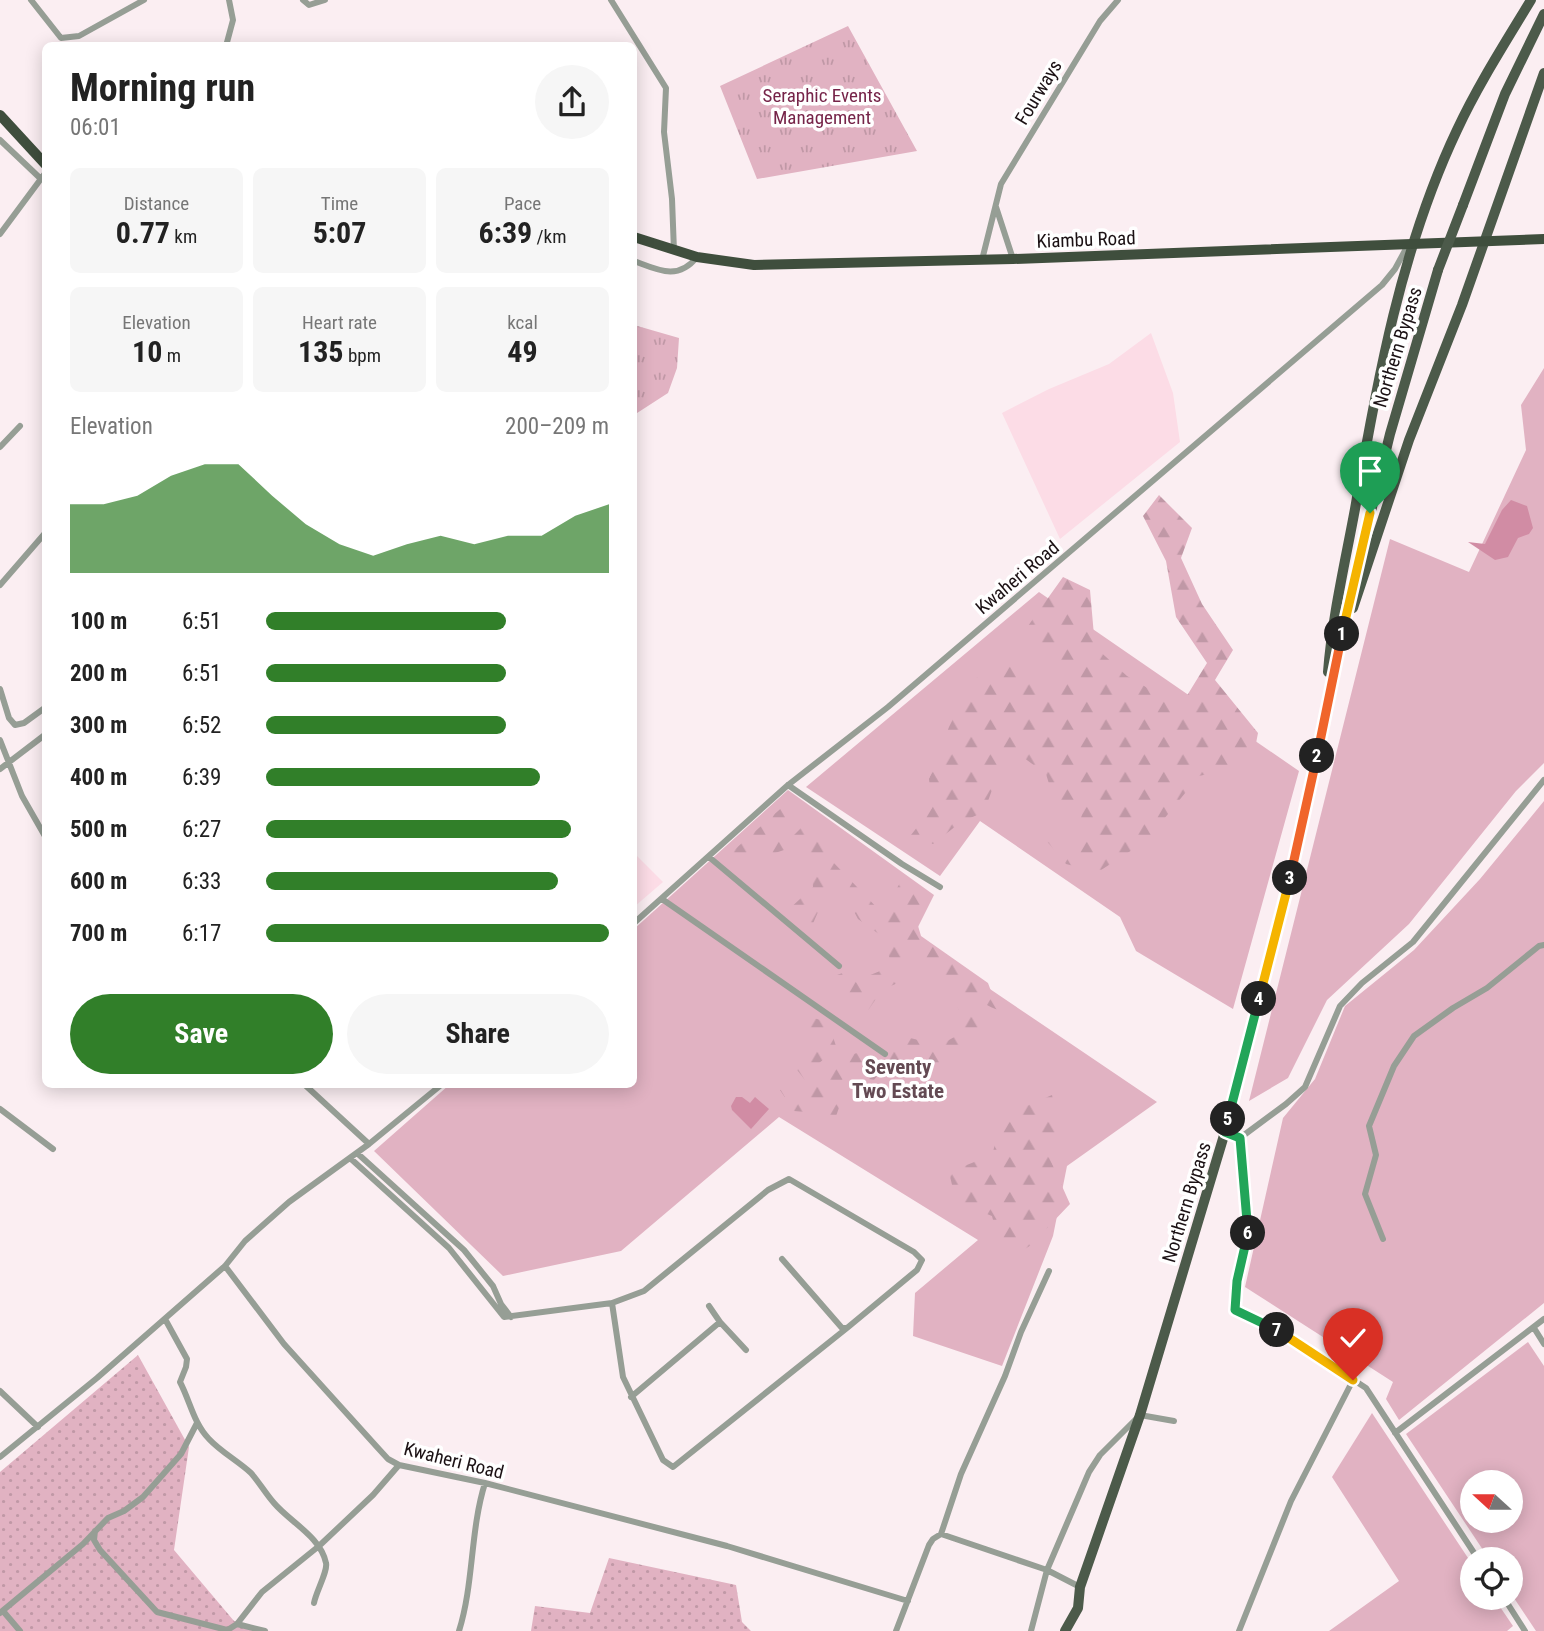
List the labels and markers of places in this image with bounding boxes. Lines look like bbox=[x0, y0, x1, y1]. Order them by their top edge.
pin bbox=[1340, 441, 1400, 513]
pin: 1 bbox=[1324, 616, 1360, 652]
pin: 2 bbox=[1300, 738, 1334, 774]
pin: 3 bbox=[1272, 860, 1308, 896]
pin: 4 bbox=[1242, 982, 1276, 1016]
pin: 5 bbox=[1210, 1102, 1246, 1136]
pin: 6 bbox=[1230, 1216, 1266, 1250]
pin bbox=[1323, 1308, 1383, 1380]
pin: 7 bbox=[1260, 1312, 1294, 1348]

